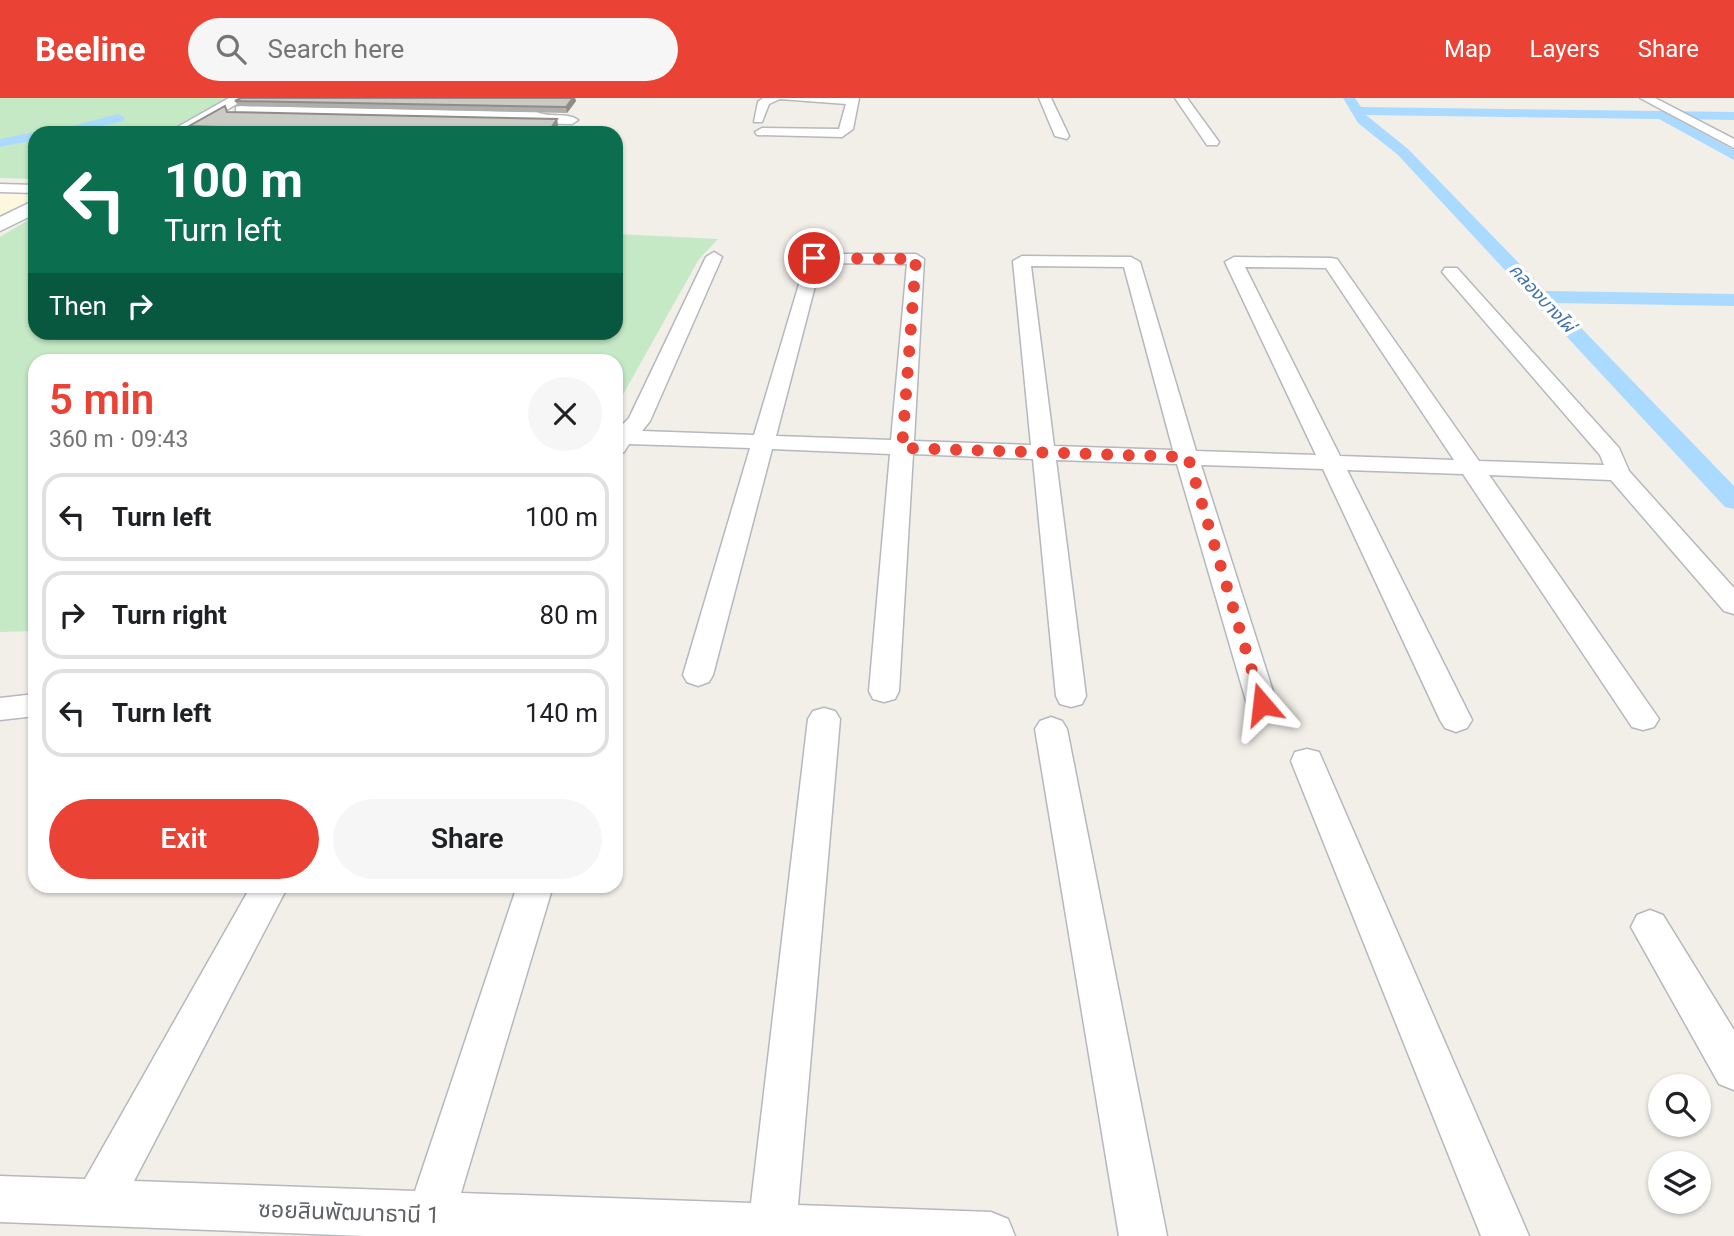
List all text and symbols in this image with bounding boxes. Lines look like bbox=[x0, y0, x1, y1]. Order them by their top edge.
search box bbox=[188, 18, 678, 81]
text: Beeline bbox=[35, 30, 146, 69]
icon: search bbox=[212, 30, 250, 68]
text: Search here bbox=[268, 34, 404, 64]
text: Map bbox=[1444, 35, 1492, 63]
text: Layers bbox=[1530, 35, 1600, 63]
text: Share bbox=[1638, 35, 1699, 63]
text: 100 m bbox=[164, 152, 303, 209]
icon: left bbox=[49, 154, 140, 245]
text: Turn left bbox=[164, 211, 282, 249]
pin bbox=[784, 228, 844, 288]
icon: arrive bbox=[795, 239, 833, 277]
water label: คลองบางไผ่ bbox=[1505, 259, 1582, 339]
icon: right bbox=[121, 287, 159, 325]
text: Then bbox=[49, 291, 107, 321]
text: 5 min bbox=[49, 375, 154, 424]
button: close bbox=[528, 377, 602, 451]
text: 360 m · 09:43 bbox=[49, 426, 188, 453]
icon: left bbox=[53, 498, 91, 536]
text: Turn left bbox=[112, 502, 211, 532]
text: 100 m bbox=[525, 502, 598, 532]
icon: right bbox=[53, 596, 91, 634]
text: Turn right bbox=[112, 600, 227, 630]
text: 80 m bbox=[540, 600, 598, 630]
position arrow bbox=[1225, 667, 1299, 741]
icon: left bbox=[53, 694, 91, 732]
text: Turn left bbox=[112, 698, 211, 728]
text: 140 m bbox=[525, 698, 598, 728]
button: Exit bbox=[49, 799, 319, 879]
button: Share bbox=[333, 799, 602, 879]
map controls bbox=[1648, 1074, 1711, 1214]
button: search bbox=[1648, 1074, 1711, 1137]
button: layers bbox=[1648, 1151, 1711, 1214]
street label: ซอยสินพัฒนาธานี 1 bbox=[258, 1196, 440, 1229]

